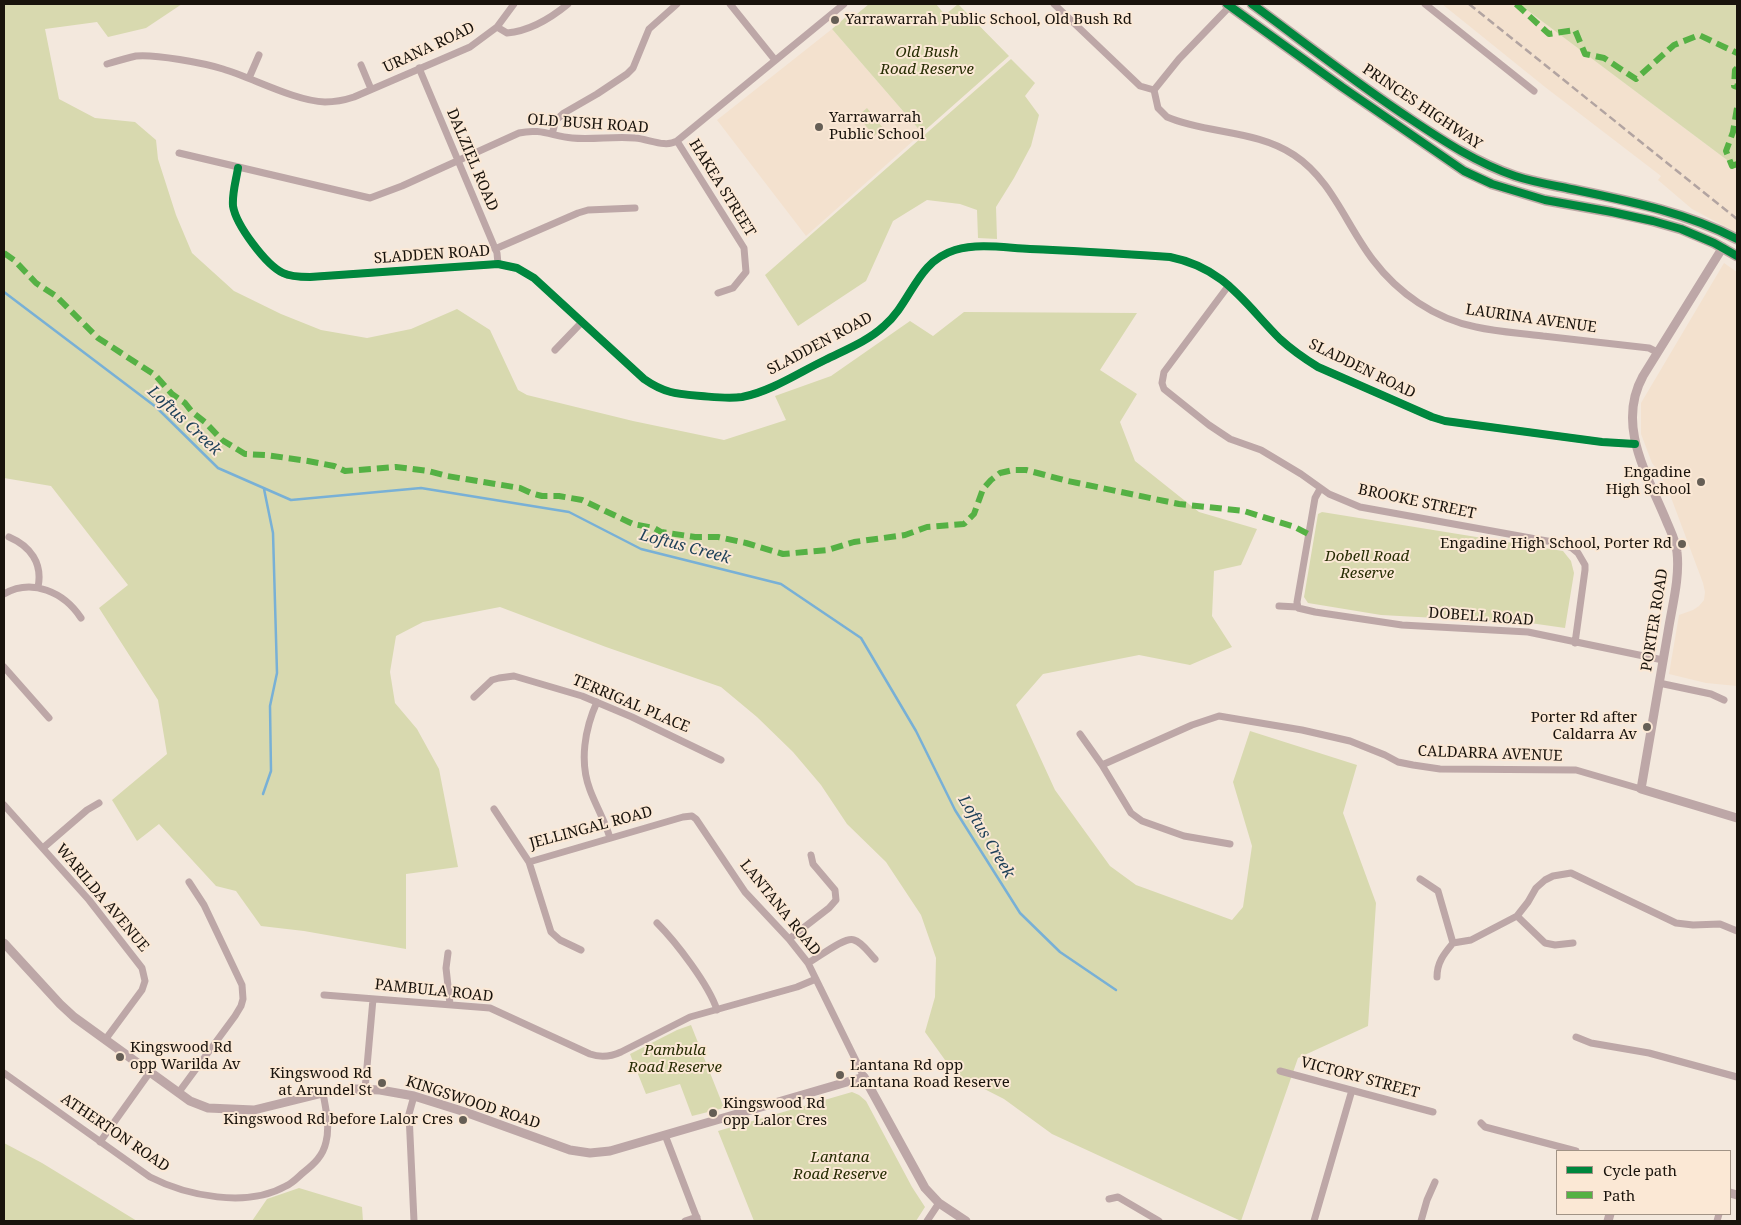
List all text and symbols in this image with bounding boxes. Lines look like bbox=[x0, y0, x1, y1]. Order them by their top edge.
place label: Yarrawarrah Public School, Old Bush Rd bbox=[845, 11, 1132, 29]
marker: Yarrawarrah Public School, Old Bush Rd bbox=[829, 14, 841, 26]
street label: URANA ROAD bbox=[380, 19, 478, 77]
park label: Old Bush Road Reserve bbox=[880, 44, 974, 79]
street label: PRINCES HIGHWAY bbox=[1359, 60, 1485, 154]
street label: DALZIEL ROAD bbox=[442, 106, 502, 214]
place label: Yarrawarrah Public School bbox=[829, 109, 925, 144]
street label: OLD BUSH ROAD bbox=[527, 111, 649, 137]
marker: Yarrawarrah Public School bbox=[813, 121, 825, 133]
street label: HAKEA STREET bbox=[685, 136, 759, 240]
street label: SLADDEN ROAD bbox=[373, 242, 491, 268]
street label: LAURINA AVENUE bbox=[1464, 301, 1598, 337]
street label: SLADDEN ROAD bbox=[764, 309, 876, 379]
street label: SLADDEN ROAD bbox=[1306, 335, 1418, 403]
water label: Loftus Creek bbox=[143, 382, 225, 460]
place label: Engadine High School bbox=[1606, 464, 1691, 499]
marker: Engadine High School bbox=[1695, 476, 1707, 488]
street label: BROOKE STREET bbox=[1356, 481, 1478, 523]
water label: Loftus Creek bbox=[637, 526, 733, 568]
place label: Engadine High School, Porter Rd bbox=[1440, 535, 1672, 553]
marker: Engadine High School, Porter Rd bbox=[1676, 538, 1688, 550]
park label: Dobell Road Reserve bbox=[1325, 548, 1409, 583]
street label: PORTER ROAD bbox=[1638, 567, 1672, 673]
street label: DOBELL ROAD bbox=[1428, 604, 1534, 630]
street label: TERRIGAL PLACE bbox=[570, 671, 692, 737]
place label: Porter Rd after Caldarra Av bbox=[1531, 709, 1637, 744]
marker: Porter Rd after Caldarra Av bbox=[1641, 721, 1653, 733]
street label: CALDARRA AVENUE bbox=[1417, 742, 1563, 766]
water label: Loftus Creek bbox=[954, 792, 1018, 882]
street label: JELLINGAL ROAD bbox=[527, 803, 655, 853]
street label: WARILDA AVENUE bbox=[52, 840, 152, 956]
street label: LANTANA ROAD bbox=[736, 856, 824, 960]
street label: PAMBULA ROAD bbox=[374, 976, 494, 1006]
place label: Kingswood Rd opp Warilda Av bbox=[130, 1039, 241, 1074]
park label: Pambula Road Reserve bbox=[628, 1042, 722, 1077]
marker: Kingswood Rd opp Warilda Av bbox=[114, 1051, 126, 1063]
street label: VICTORY STREET bbox=[1299, 1053, 1421, 1103]
place label: Lantana Rd opp Lantana Road Reserve bbox=[850, 1057, 1010, 1092]
place label: Kingswood Rd at Arundel St bbox=[270, 1065, 372, 1100]
marker: Lantana Rd opp Lantana Road Reserve bbox=[834, 1069, 846, 1081]
street label: KINGSWOOD ROAD bbox=[403, 1073, 543, 1133]
marker: Kingswood Rd at Arundel St bbox=[376, 1077, 388, 1089]
street label: ATHERTON ROAD bbox=[57, 1090, 173, 1176]
place label: Kingswood Rd opp Lalor Cres bbox=[723, 1095, 827, 1130]
marker: Kingswood Rd opp Lalor Cres bbox=[707, 1107, 719, 1119]
place label: Kingswood Rd before Lalor Cres bbox=[223, 1111, 453, 1129]
marker: Kingswood Rd before Lalor Cres bbox=[457, 1114, 469, 1126]
park label: Lantana Road Reserve bbox=[793, 1149, 887, 1184]
legend bbox=[1556, 1150, 1731, 1215]
text: Cycle path bbox=[1603, 1160, 1677, 1180]
text: Path bbox=[1603, 1185, 1635, 1205]

